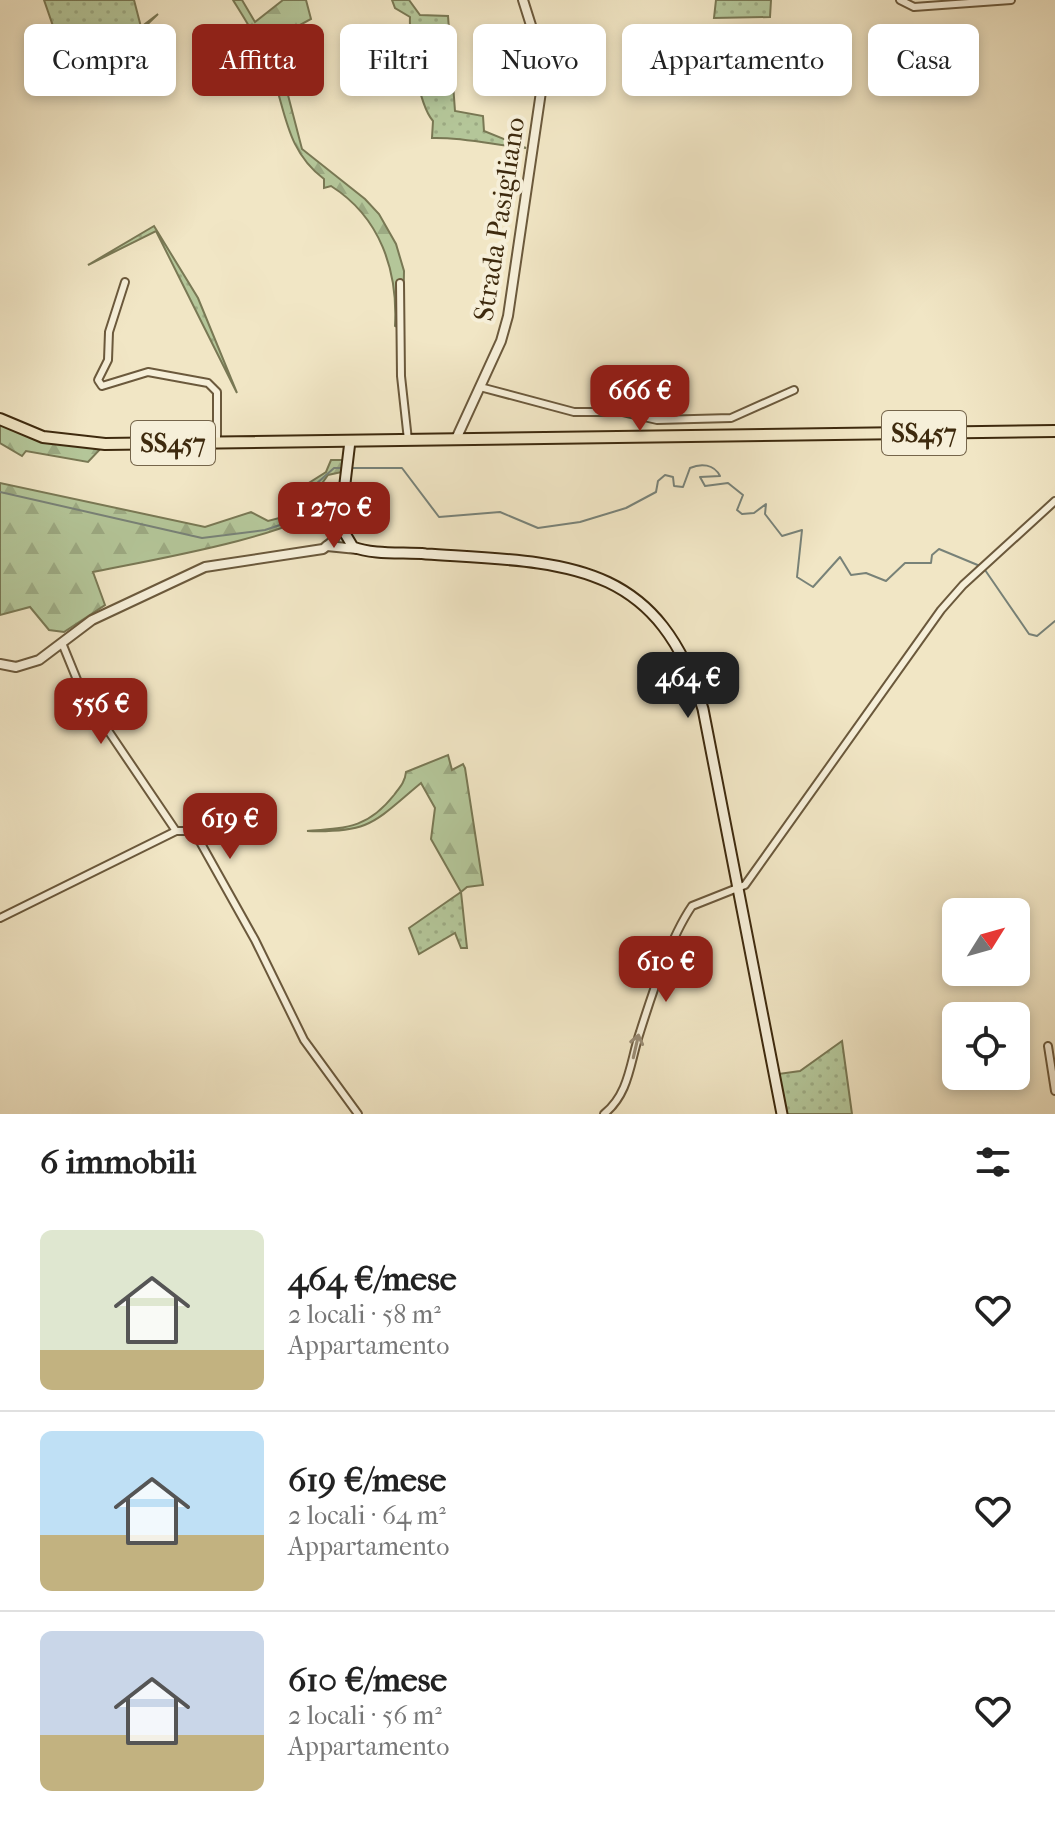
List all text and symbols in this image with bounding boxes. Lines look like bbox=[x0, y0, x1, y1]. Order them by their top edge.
chip: Compra bbox=[24, 24, 176, 96]
chip: Affitta bbox=[192, 24, 324, 96]
chip: Filtri bbox=[340, 24, 457, 96]
chip: Nuovo bbox=[473, 24, 606, 96]
chip: Appartamento bbox=[622, 24, 852, 96]
chip: Casa bbox=[868, 24, 979, 96]
street label: Strada Pasigliano bbox=[467, 115, 531, 323]
pin: 666 € bbox=[584, 365, 696, 433]
text: 666 € bbox=[608, 375, 672, 406]
road number: SS457 bbox=[882, 411, 966, 455]
road number: SS457 bbox=[131, 421, 215, 465]
pin: 1 270 € bbox=[260, 482, 408, 550]
text: 1 270 € bbox=[296, 492, 372, 523]
pin: 464 € bbox=[632, 652, 744, 720]
text: 464 € bbox=[655, 662, 721, 693]
pin: 556 € bbox=[45, 678, 157, 746]
text: 556 € bbox=[72, 688, 130, 719]
pin: 619 € bbox=[174, 793, 286, 861]
text: 619 € bbox=[201, 803, 259, 834]
north arrow bbox=[942, 898, 1030, 986]
map controls bbox=[942, 898, 1030, 1090]
pin: 610 € bbox=[610, 936, 722, 1004]
text: 610 € bbox=[637, 946, 695, 977]
button: locate bbox=[942, 1002, 1030, 1090]
one-way arrow bbox=[630, 1033, 645, 1059]
icon: filters bbox=[971, 1140, 1015, 1184]
text: 6 immobili bbox=[40, 1142, 196, 1182]
text: 464 €/mese bbox=[288, 1259, 457, 1299]
icon: home bbox=[104, 1262, 200, 1358]
icon: heart bbox=[971, 1288, 1015, 1332]
text: 2 locali · 58 m² bbox=[288, 1299, 441, 1330]
text: Appartamento bbox=[288, 1330, 449, 1361]
text: 619 €/mese bbox=[288, 1460, 446, 1500]
icon: home bbox=[104, 1463, 200, 1559]
icon: heart bbox=[971, 1489, 1015, 1533]
text: 2 locali · 64 m² bbox=[288, 1500, 446, 1531]
text: Appartamento bbox=[288, 1531, 449, 1562]
text: 610 €/mese bbox=[288, 1660, 447, 1700]
icon: home bbox=[104, 1663, 200, 1759]
icon: heart bbox=[971, 1689, 1015, 1733]
text: 2 locali · 56 m² bbox=[288, 1700, 442, 1731]
text: Appartamento bbox=[288, 1731, 449, 1762]

